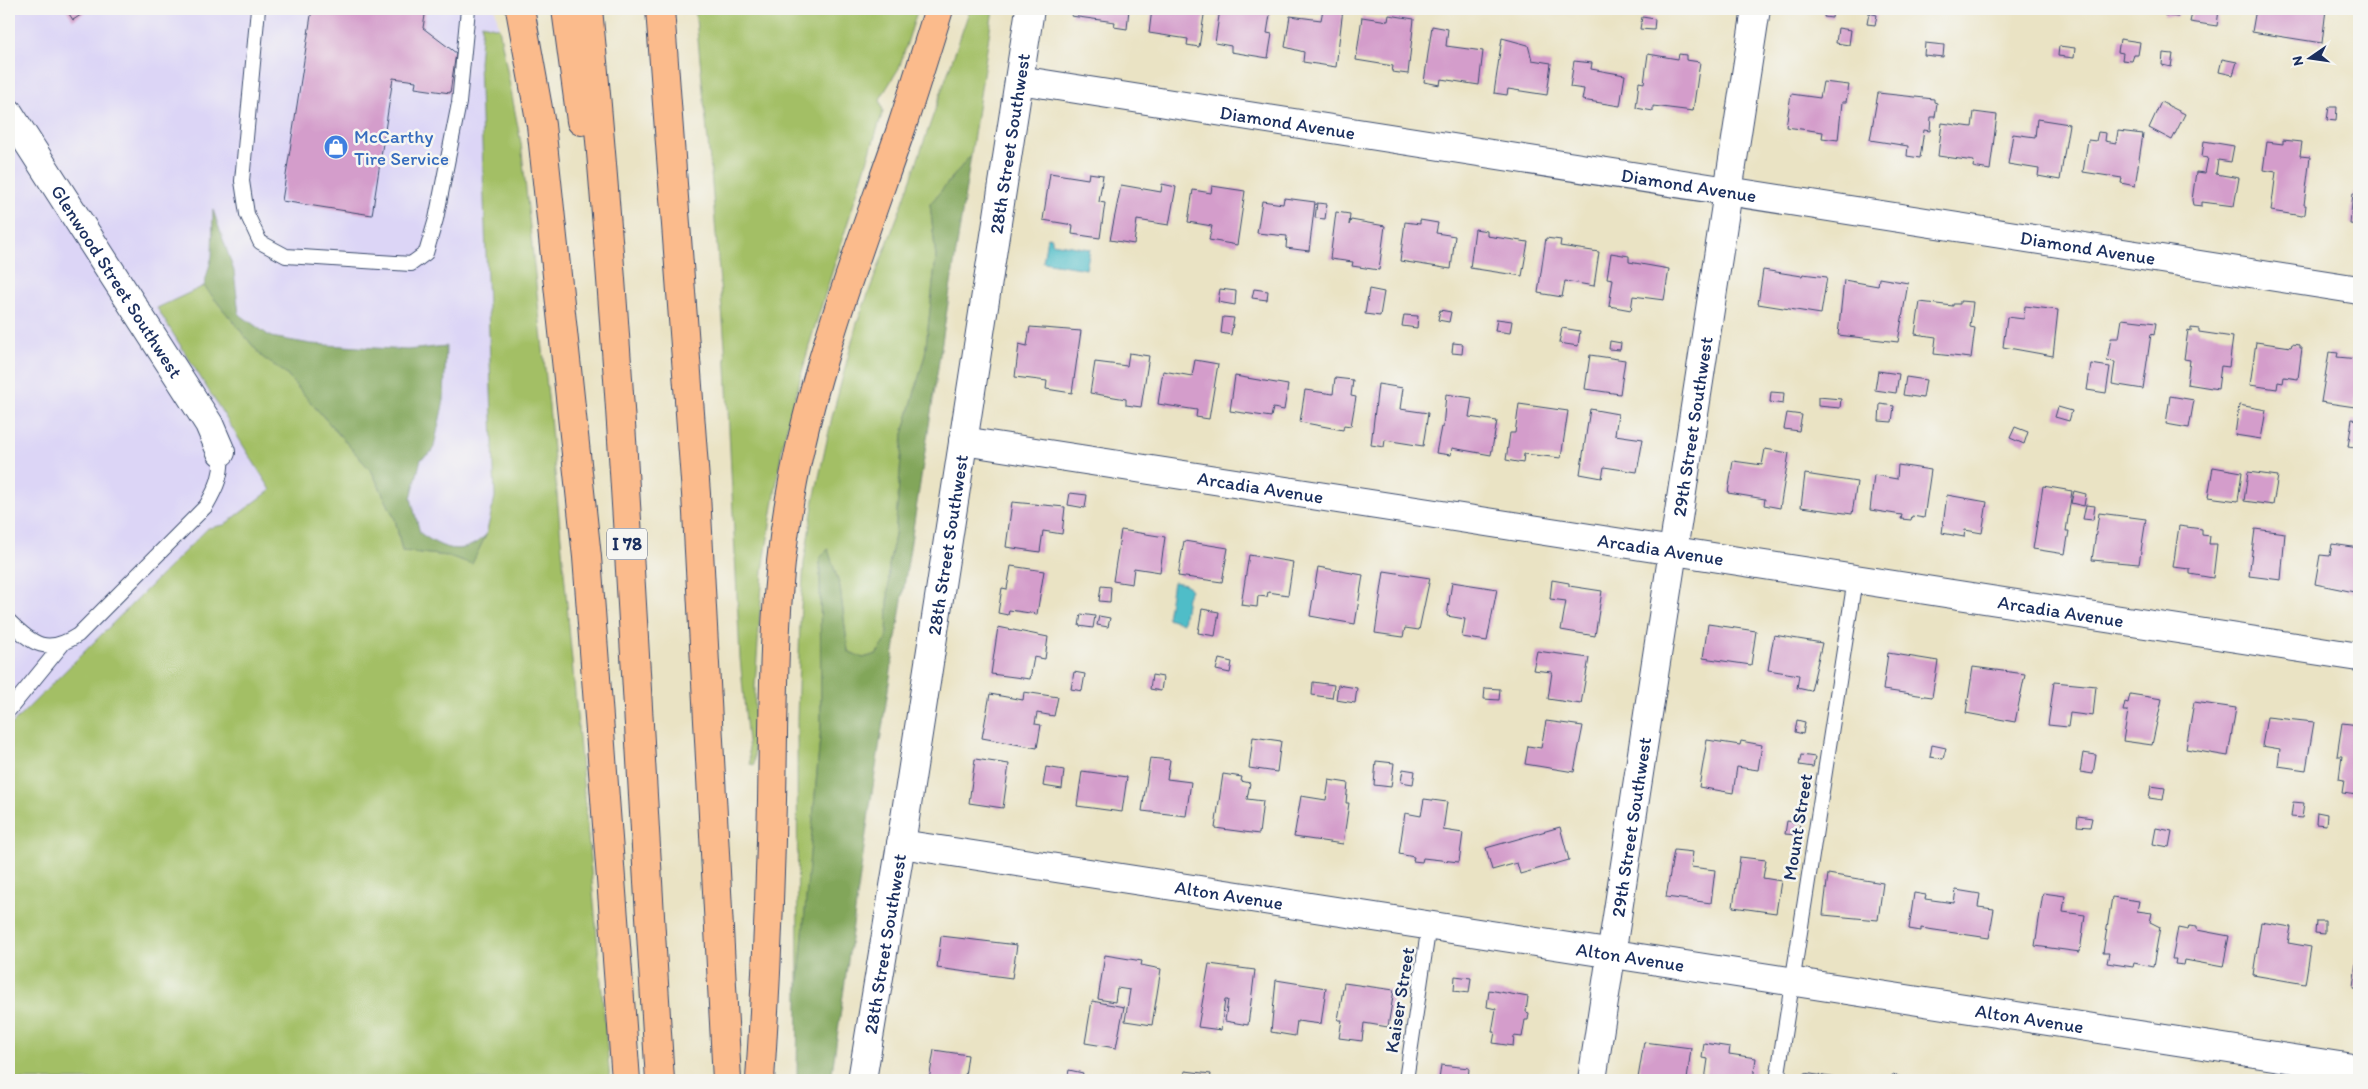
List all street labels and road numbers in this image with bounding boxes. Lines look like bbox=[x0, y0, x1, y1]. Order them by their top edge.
street label: 28th Street Southwest bbox=[984, 52, 1035, 235]
street label: Diamond Avenue bbox=[1218, 101, 1357, 145]
street label: Diamond Avenue bbox=[1619, 164, 1758, 207]
street label: Glenwood Street Southwest bbox=[46, 180, 187, 382]
street label: Diamond Avenue bbox=[2019, 226, 2157, 270]
street label: 29th Street Southwest bbox=[1667, 335, 1718, 518]
street label: 28th Street Southwest bbox=[922, 453, 973, 637]
street label: Arcadia Avenue bbox=[1196, 466, 1325, 509]
road number: I 78 bbox=[607, 528, 647, 560]
street label: Arcadia Avenue bbox=[1596, 528, 1725, 571]
street label: Arcadia Avenue bbox=[1996, 590, 2125, 632]
street label: 29th Street Southwest bbox=[1606, 735, 1656, 919]
street label: Mount Street bbox=[1778, 772, 1817, 882]
street label: 28th Street Southwest bbox=[859, 852, 911, 1036]
street label: Alton Avenue bbox=[1173, 875, 1285, 915]
street label: Alton Avenue bbox=[1575, 937, 1686, 977]
street label: Kaiser Street bbox=[1380, 946, 1419, 1054]
street label: Alton Avenue bbox=[1974, 999, 2085, 1038]

